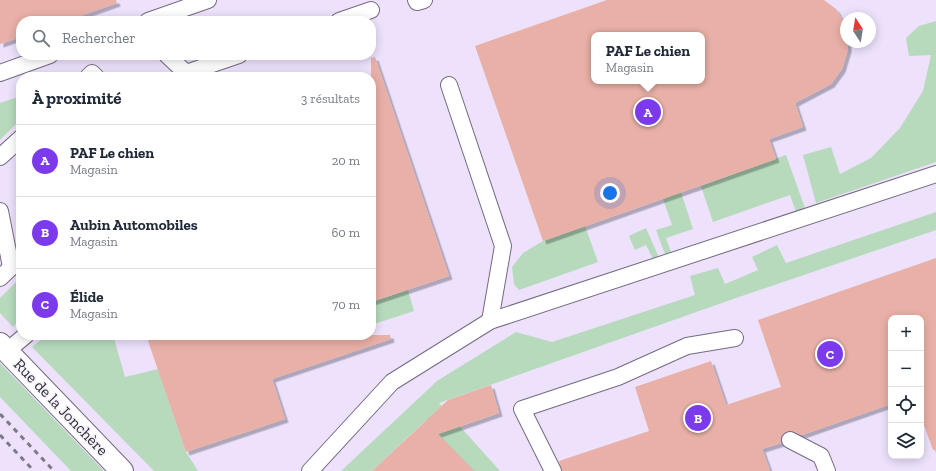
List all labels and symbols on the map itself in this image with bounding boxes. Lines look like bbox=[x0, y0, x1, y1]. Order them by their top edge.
north arrow bbox=[840, 12, 876, 48]
pin: A bbox=[635, 97, 661, 127]
your location bbox=[600, 183, 620, 203]
pin: C bbox=[817, 339, 843, 369]
street label: Rue de la Jonchère bbox=[10, 354, 112, 460]
pin: B bbox=[685, 403, 711, 433]

